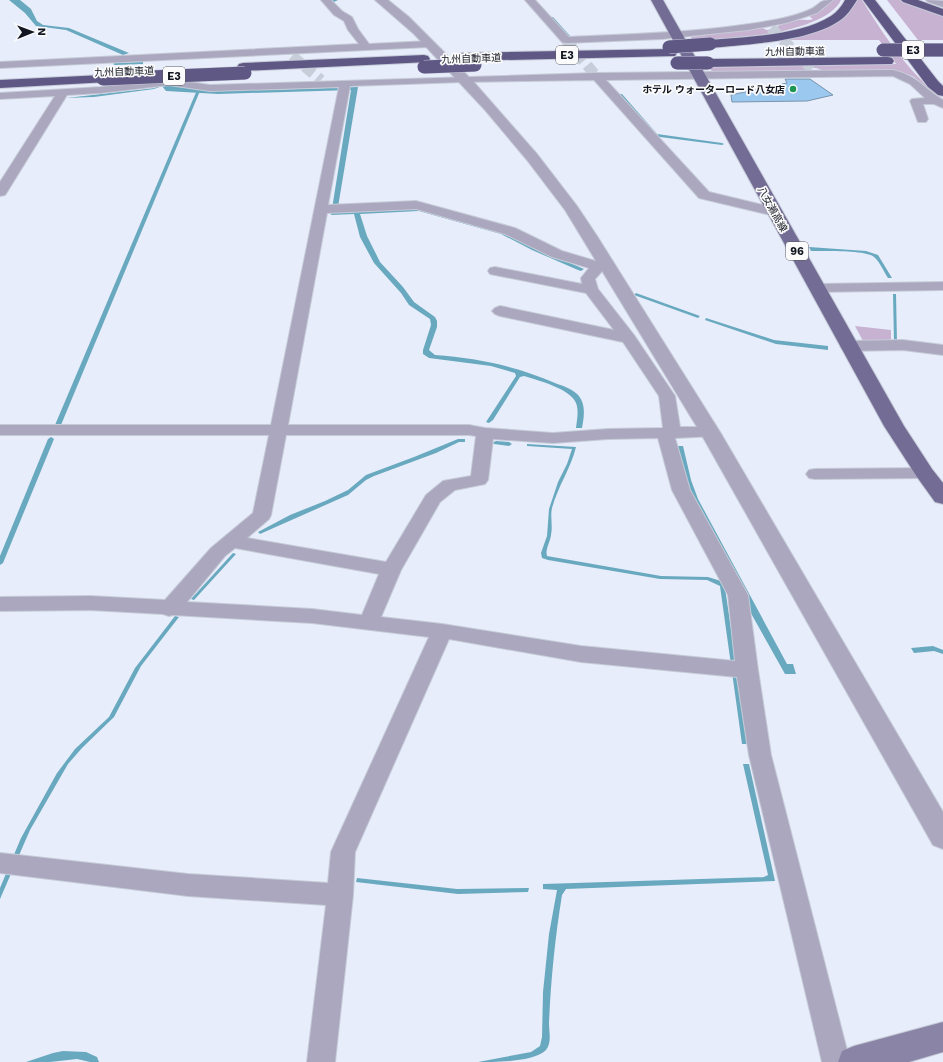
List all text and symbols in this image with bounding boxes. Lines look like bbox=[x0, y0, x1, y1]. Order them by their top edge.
north arrow bbox=[12, 12, 52, 52]
text: N bbox=[35, 28, 48, 36]
road number: E3 bbox=[902, 41, 924, 59]
street label: 九州自動車道 bbox=[765, 45, 825, 58]
road number: E3 bbox=[556, 46, 578, 64]
street label: 九州自動車道 bbox=[441, 52, 501, 65]
street label: 九州自動車道 bbox=[94, 65, 154, 78]
road number: E3 bbox=[163, 67, 185, 85]
place label: ホテル ウォーターロード八女店 bbox=[642, 84, 785, 95]
marker: ホテル ウォーターロード八女店 bbox=[788, 84, 798, 94]
street label: 八女瀬高線 bbox=[756, 185, 789, 234]
road number: 96 bbox=[786, 242, 808, 260]

